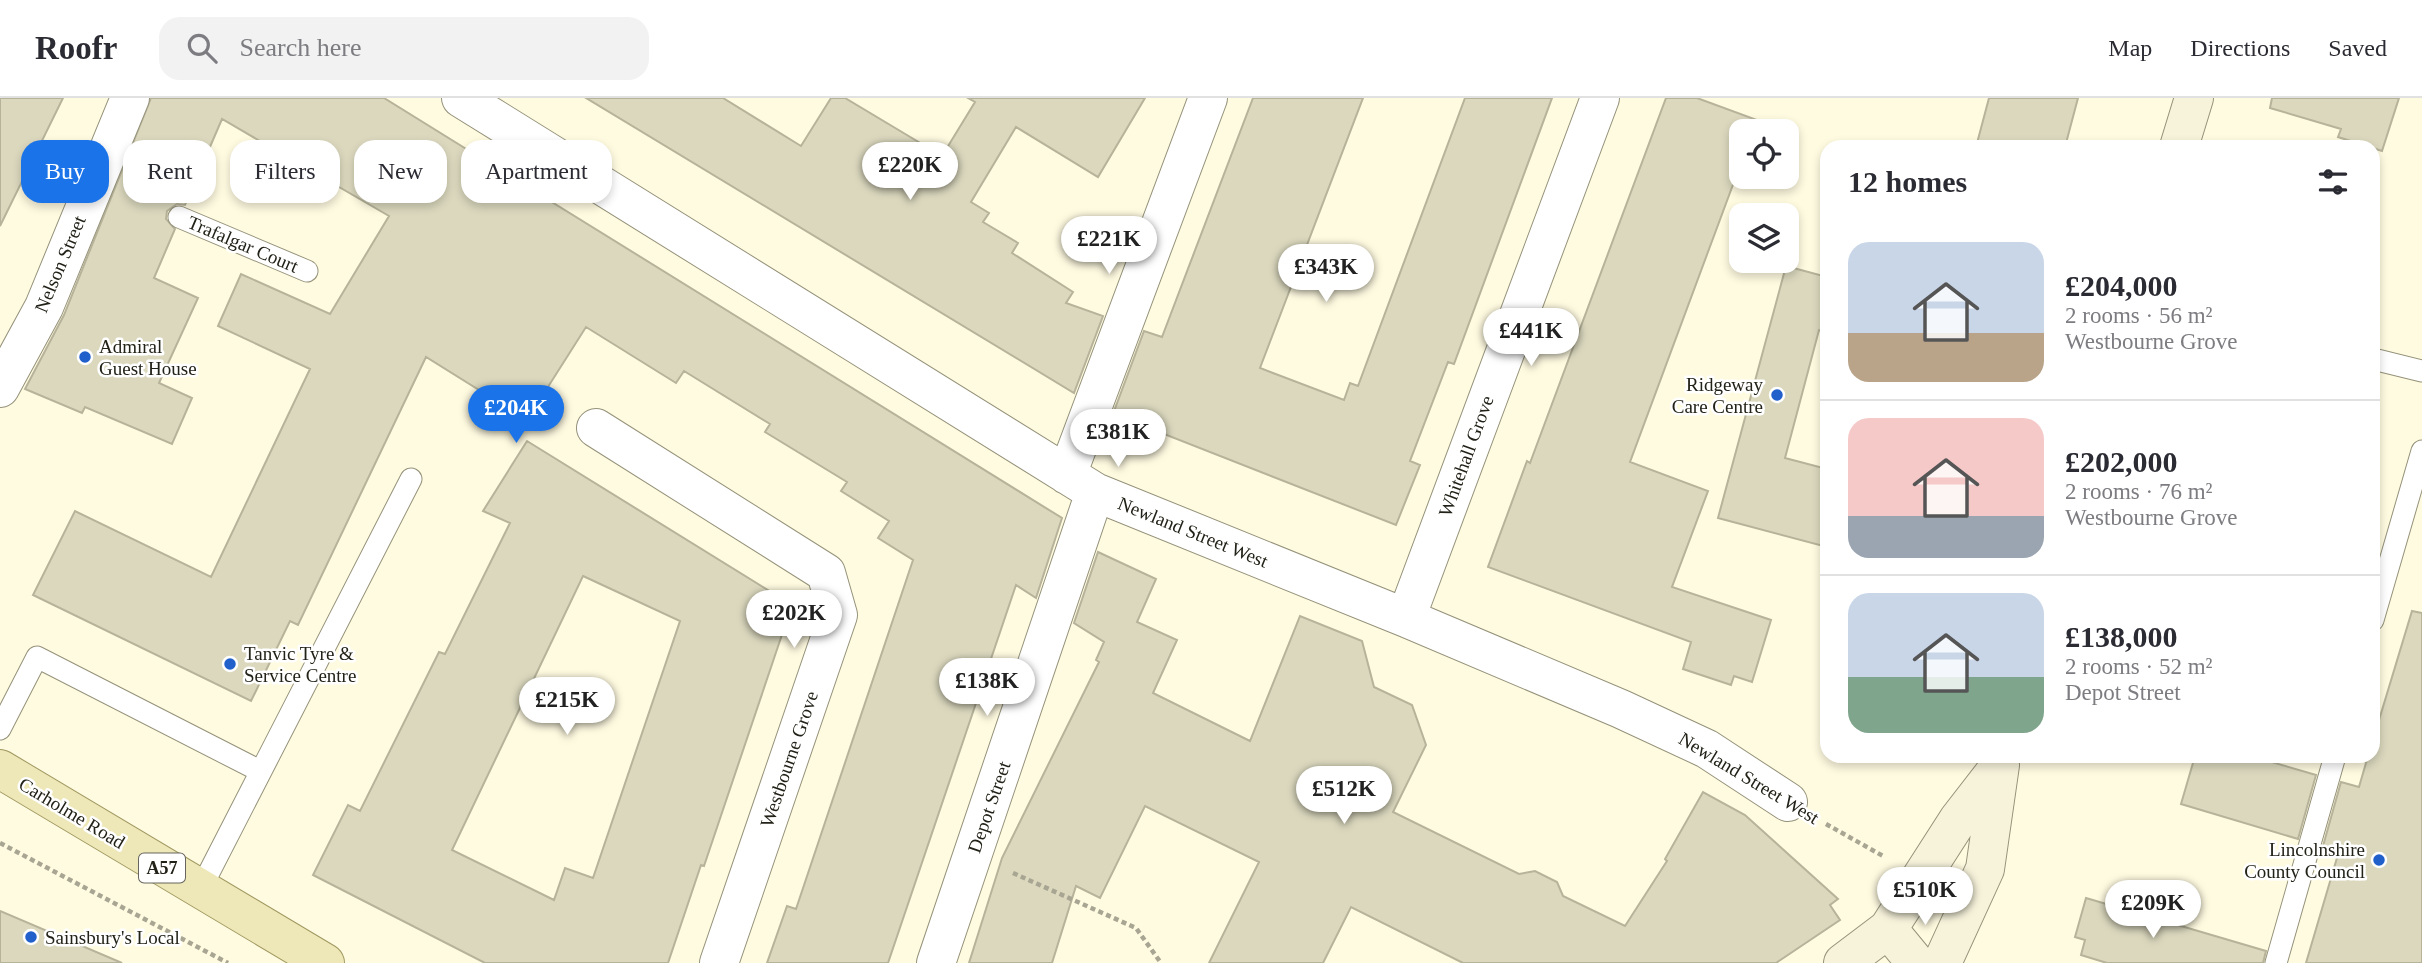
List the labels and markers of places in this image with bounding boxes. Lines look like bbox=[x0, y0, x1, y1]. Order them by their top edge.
pin: £220K bbox=[861, 142, 959, 202]
pin: £221K bbox=[1060, 216, 1158, 276]
pin: £343K bbox=[1277, 244, 1375, 304]
pin: £441K bbox=[1482, 308, 1580, 368]
place label: Admiral Guest House bbox=[99, 336, 197, 379]
marker: Admiral Guest House bbox=[77, 349, 93, 365]
place label: Ridgeway Care Centre bbox=[1672, 374, 1763, 417]
pin: £204K bbox=[467, 386, 565, 445]
marker: Ridgeway Care Centre bbox=[1769, 387, 1785, 403]
pin: £381K bbox=[1069, 410, 1167, 469]
pin: £202K bbox=[745, 590, 843, 650]
place label: Tanvic Tyre & Service Centre bbox=[244, 643, 356, 686]
marker: Tanvic Tyre & Service Centre bbox=[222, 656, 238, 672]
pin: £138K bbox=[938, 658, 1036, 718]
pin: £215K bbox=[518, 678, 616, 737]
pin: £512K bbox=[1295, 766, 1393, 826]
place label: Lincolnshire County Council bbox=[2244, 839, 2365, 882]
marker: Lincolnshire County Council bbox=[2371, 852, 2387, 868]
pin: £510K bbox=[1876, 868, 1974, 927]
pin: £209K bbox=[2104, 880, 2202, 940]
place label: Sainsbury's Local bbox=[45, 927, 180, 948]
marker: Sainsbury's Local bbox=[23, 929, 39, 945]

